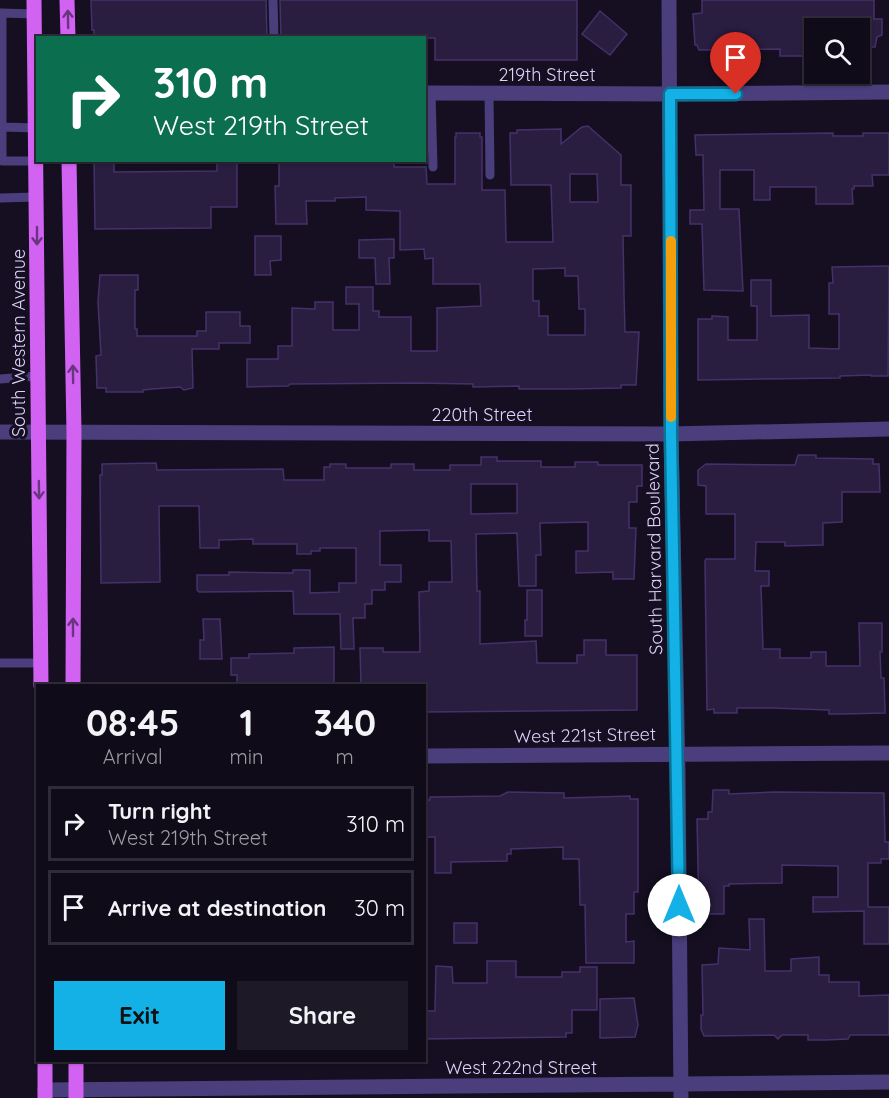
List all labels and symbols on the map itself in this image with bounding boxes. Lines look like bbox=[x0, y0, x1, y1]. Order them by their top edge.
one-way arrow bbox=[62, 9, 73, 29]
pin bbox=[710, 32, 761, 94]
street label: 219th Street bbox=[498, 63, 596, 86]
one-way arrow bbox=[31, 225, 43, 245]
street label: South Western Avenue bbox=[7, 249, 30, 437]
one-way arrow bbox=[67, 364, 79, 384]
street label: 220th Street bbox=[431, 403, 533, 426]
street label: South Harvard Boulevard bbox=[641, 443, 667, 655]
one-way arrow bbox=[33, 480, 45, 500]
one-way arrow bbox=[67, 618, 79, 637]
street label: West 221st Street bbox=[514, 722, 656, 748]
position arrow bbox=[647, 873, 711, 937]
street label: West 222nd Street bbox=[445, 1056, 597, 1079]

